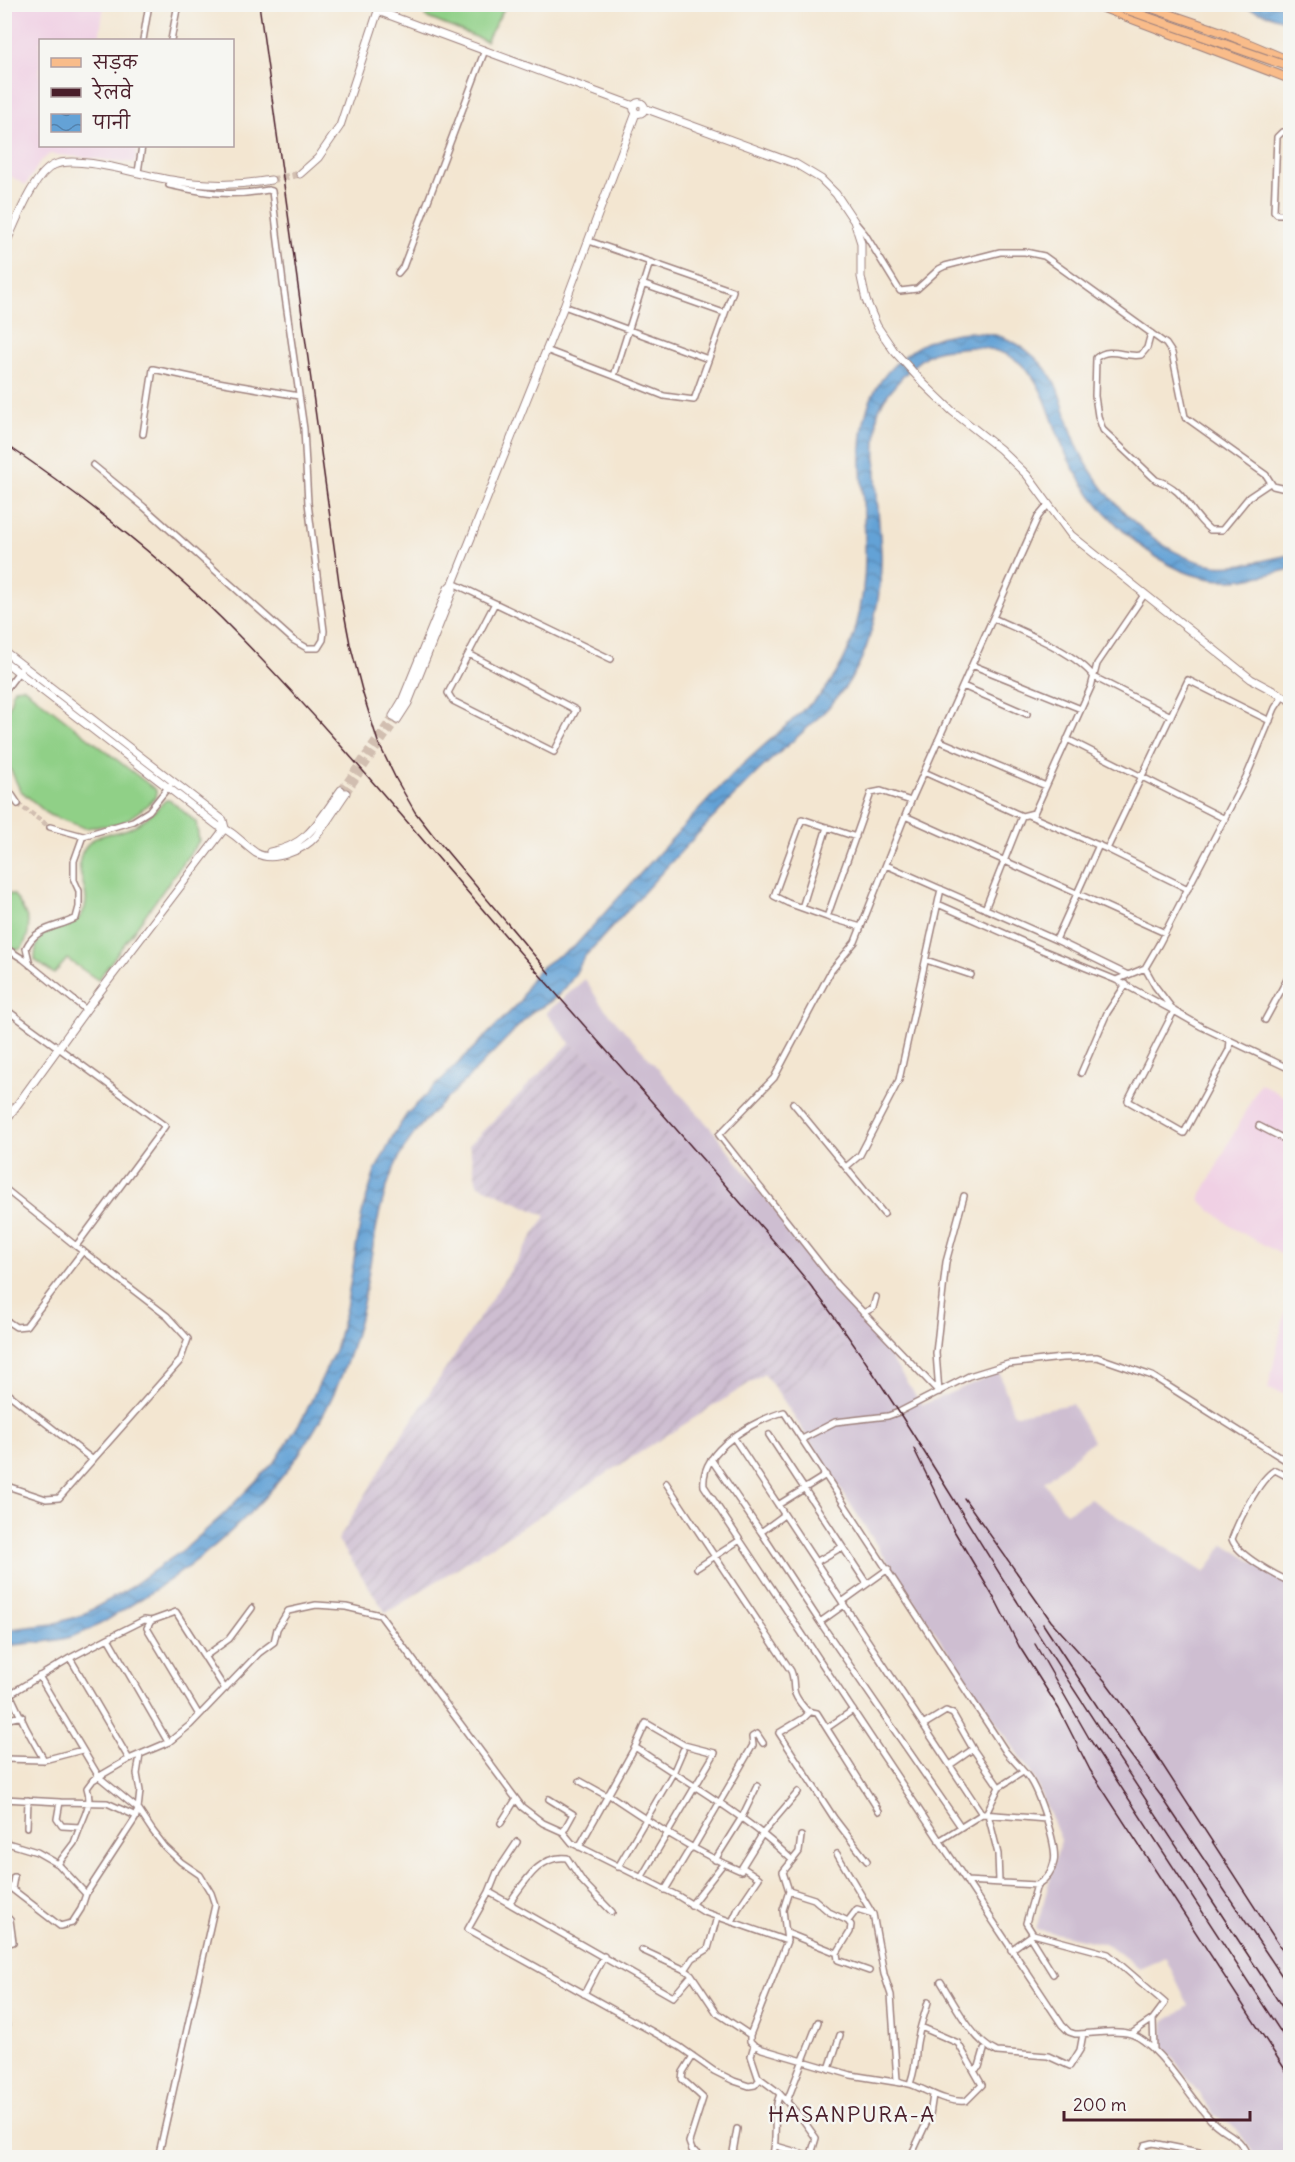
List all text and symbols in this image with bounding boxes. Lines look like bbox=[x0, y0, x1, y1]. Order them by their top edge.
legend bbox=[39, 39, 234, 147]
text: सड़क bbox=[92, 51, 138, 74]
text: रेलवे bbox=[91, 77, 134, 104]
text: पानी bbox=[92, 109, 131, 134]
scale bar bbox=[1064, 2084, 1250, 2122]
text: 200 m bbox=[1073, 2093, 1127, 2116]
district label: HASANPURA-A bbox=[768, 2100, 936, 2128]

